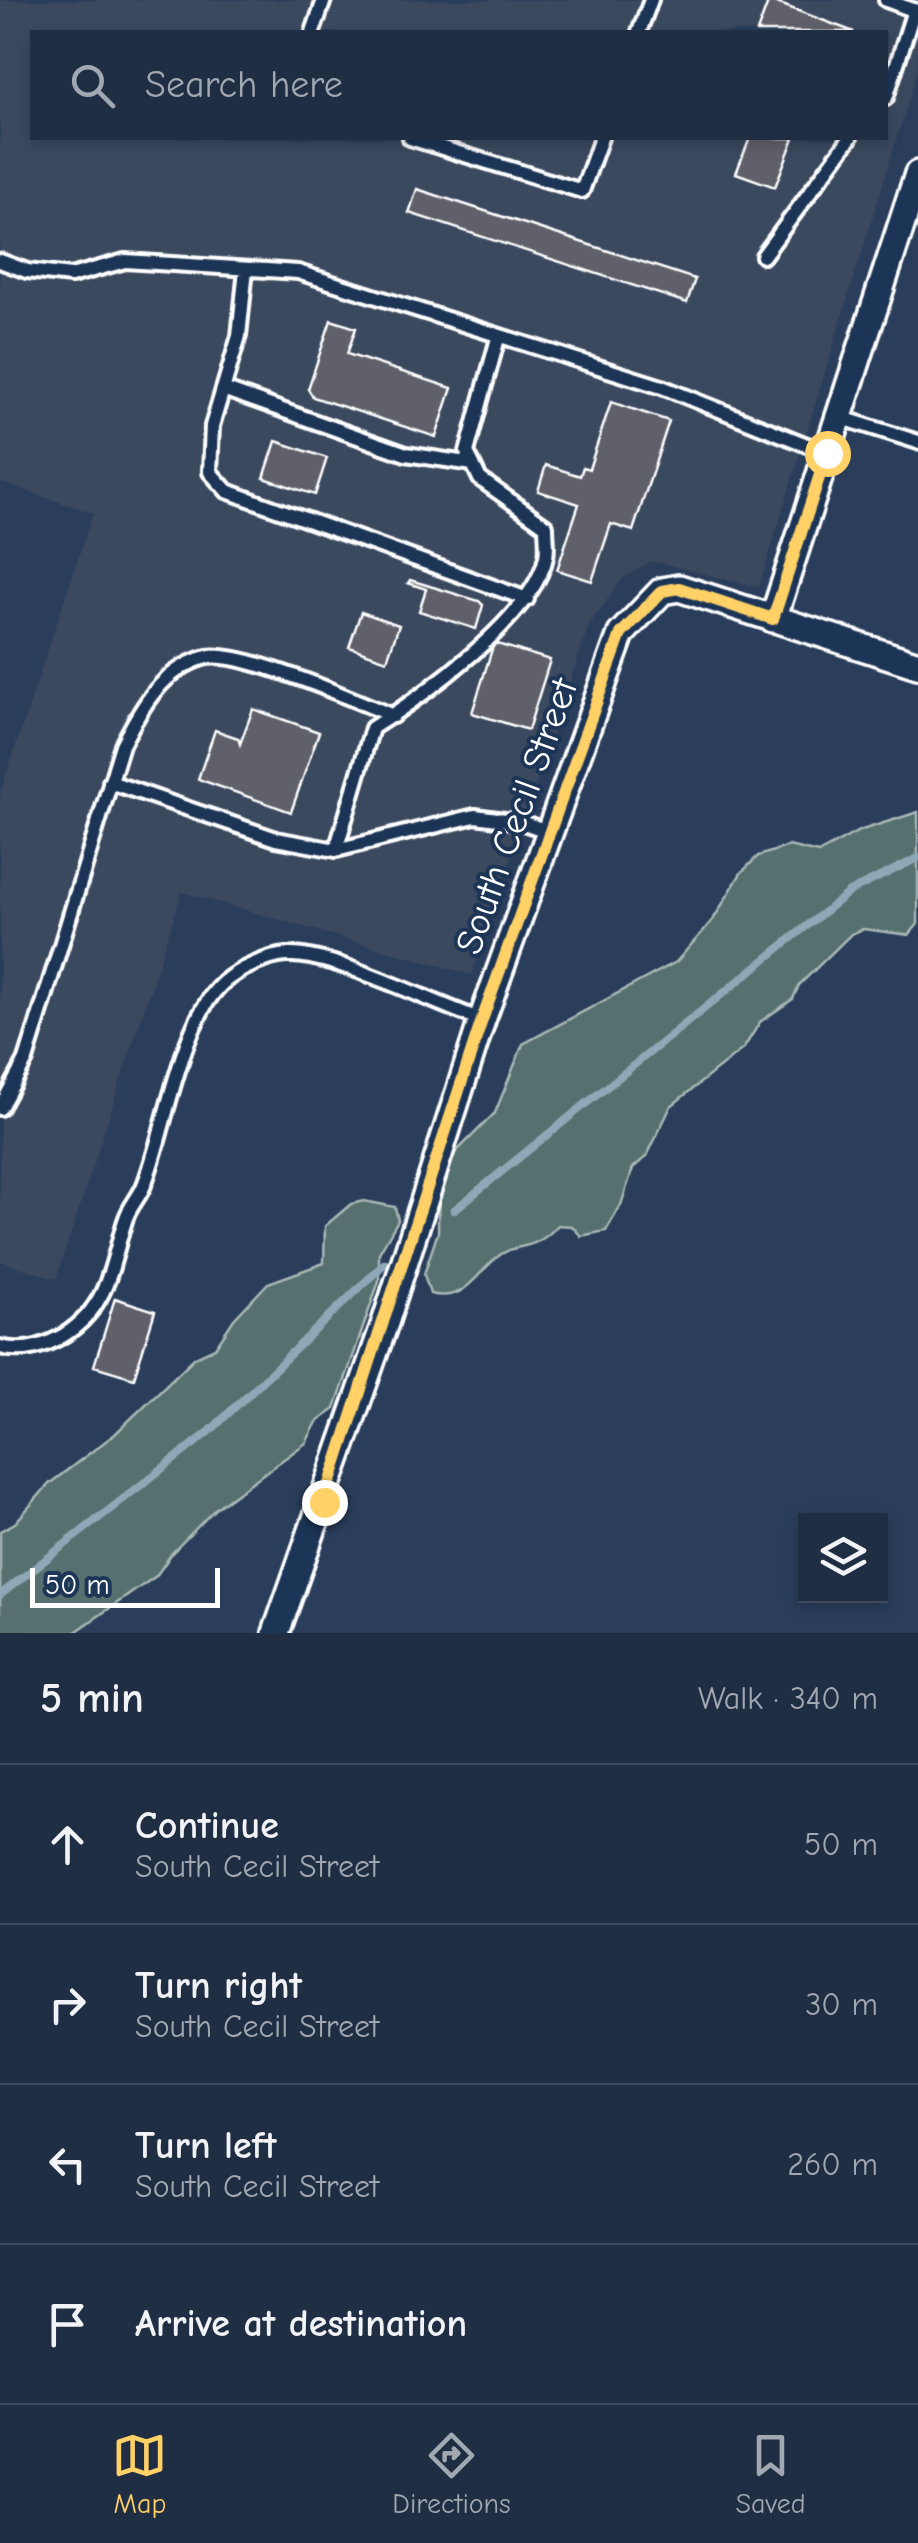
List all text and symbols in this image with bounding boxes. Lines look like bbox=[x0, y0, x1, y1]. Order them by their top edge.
search box bbox=[30, 30, 888, 140]
icon: search bbox=[65, 58, 120, 113]
text: Search here bbox=[145, 63, 343, 107]
route start bbox=[805, 431, 851, 477]
street label: South Cecil Street bbox=[447, 672, 588, 960]
route end bbox=[302, 1480, 348, 1526]
map controls bbox=[798, 1513, 888, 1603]
button: layers bbox=[798, 1513, 888, 1603]
scale bar bbox=[30, 1563, 220, 1608]
text: 50 m bbox=[45, 1569, 110, 1601]
text: 5 min bbox=[40, 1674, 144, 1723]
text: Walk · 340 m bbox=[698, 1680, 878, 1717]
text: Continue bbox=[135, 1804, 279, 1848]
icon: ahead bbox=[40, 1817, 95, 1872]
text: 50 m bbox=[804, 1826, 878, 1863]
text: South Cecil Street bbox=[135, 1848, 379, 1885]
text: Turn right bbox=[135, 1964, 302, 2008]
icon: right bbox=[40, 1977, 95, 2032]
text: 30 m bbox=[805, 1986, 878, 2023]
text: South Cecil Street bbox=[135, 2008, 379, 2045]
text: Turn left bbox=[135, 2124, 276, 2168]
icon: left bbox=[40, 2137, 95, 2192]
text: 260 m bbox=[787, 2146, 878, 2183]
text: South Cecil Street bbox=[135, 2168, 379, 2205]
icon: arrive bbox=[40, 2297, 95, 2352]
text: Arrive at destination bbox=[135, 2302, 467, 2346]
tab: Map bbox=[112, 2428, 167, 2520]
tab: Directions bbox=[392, 2428, 511, 2520]
tab: Saved bbox=[736, 2428, 806, 2520]

